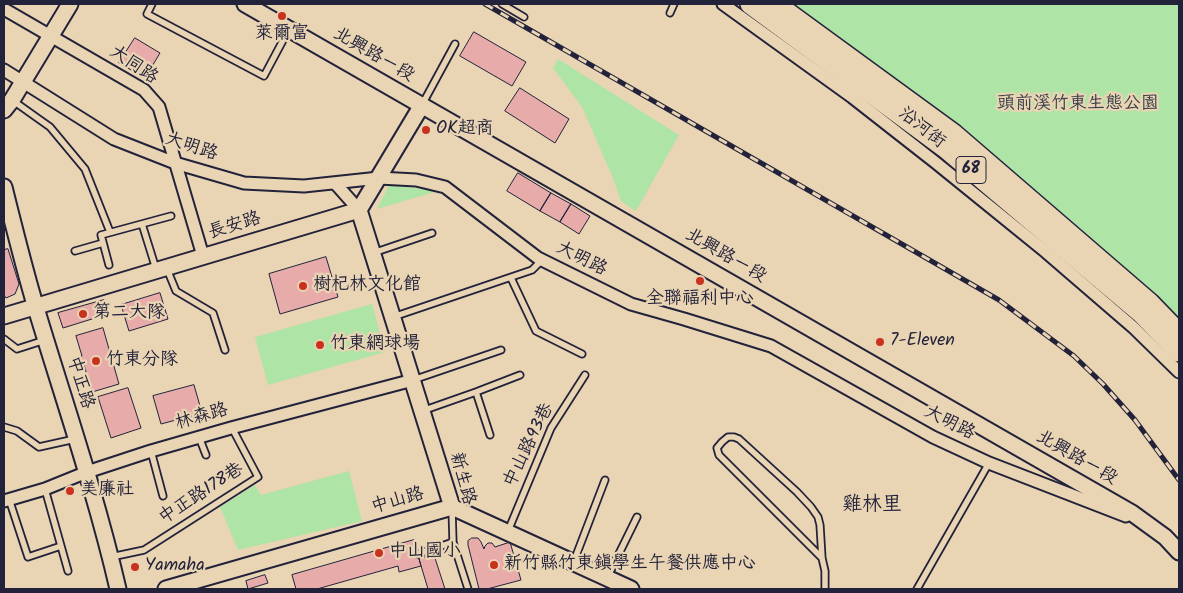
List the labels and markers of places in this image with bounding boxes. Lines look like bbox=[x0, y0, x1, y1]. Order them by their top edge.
marker: 萊爾富 bbox=[276, 10, 288, 22]
place label: 萊爾富 bbox=[255, 24, 309, 46]
place label: OK超商 bbox=[436, 119, 494, 141]
marker: OK超商 bbox=[420, 124, 432, 136]
place label: 樹杞林文化館 bbox=[313, 275, 421, 297]
marker: 全聯福利中心 bbox=[694, 275, 706, 287]
marker: 樹杞林文化館 bbox=[297, 280, 309, 292]
place label: 全聯福利中心 bbox=[646, 289, 754, 311]
place label: 第二大隊 bbox=[93, 303, 165, 325]
marker: 第二大隊 bbox=[77, 308, 89, 320]
place label: 7-Eleven bbox=[890, 331, 955, 353]
place label: 竹東網球場 bbox=[330, 334, 420, 356]
marker: 7-Eleven bbox=[874, 336, 886, 348]
marker: 竹東網球場 bbox=[314, 339, 326, 351]
place label: 竹東分隊 bbox=[106, 350, 178, 372]
marker: 竹東分隊 bbox=[90, 355, 102, 367]
place label: 美廉社 bbox=[80, 480, 134, 502]
marker: 美廉社 bbox=[64, 485, 76, 497]
place label: 中山國小 bbox=[389, 542, 461, 564]
marker: 中山國小 bbox=[373, 547, 385, 559]
place label: 新竹縣竹東鎮學生午餐供應中心 bbox=[504, 554, 756, 576]
place label: Yamaha bbox=[145, 556, 205, 578]
marker: 新竹縣竹東鎮學生午餐供應中心 bbox=[488, 559, 500, 571]
marker: Yamaha bbox=[129, 561, 141, 573]

